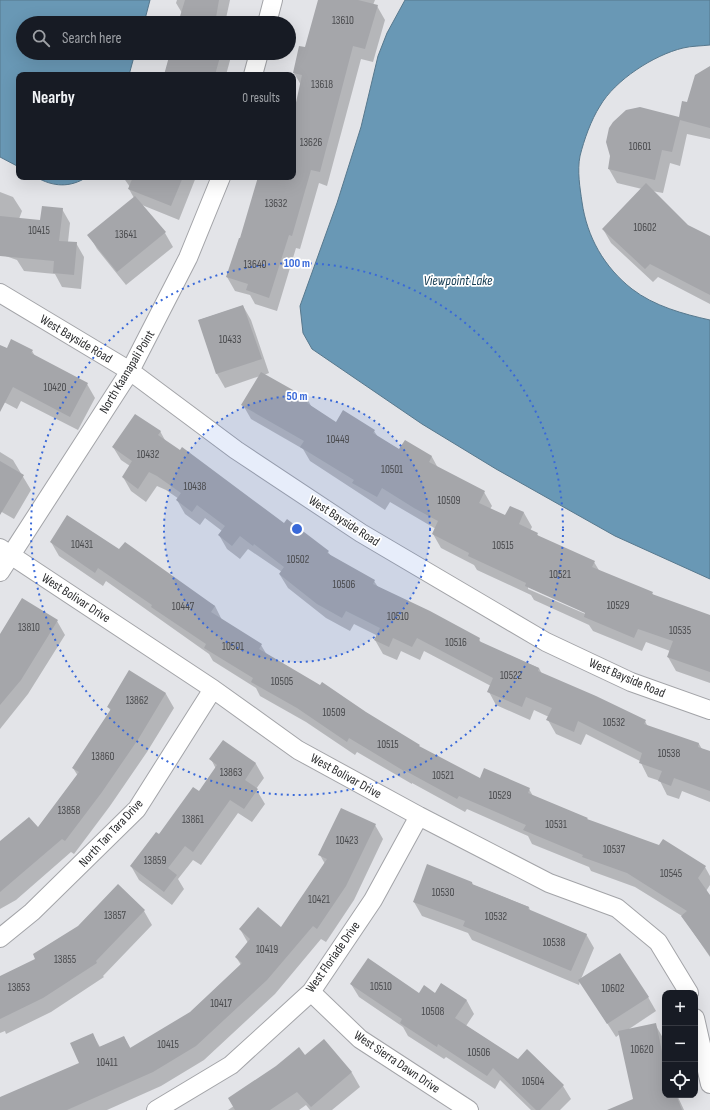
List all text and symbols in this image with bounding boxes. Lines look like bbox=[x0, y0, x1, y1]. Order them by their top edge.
house number: 13610 bbox=[332, 14, 354, 27]
search box bbox=[16, 16, 296, 60]
icon: search bbox=[30, 27, 52, 49]
text: Search here bbox=[62, 29, 122, 48]
house number: 13618 bbox=[311, 78, 333, 91]
text: Nearby bbox=[32, 88, 75, 108]
text: 0 results bbox=[242, 90, 280, 106]
house number: 13626 bbox=[300, 136, 323, 149]
house number: 10601 bbox=[629, 140, 651, 153]
house number: 13632 bbox=[265, 197, 288, 210]
house number: 10602 bbox=[633, 221, 657, 234]
house number: 10415 bbox=[28, 224, 50, 237]
house number: 13641 bbox=[115, 228, 137, 241]
text: 100 m bbox=[284, 256, 310, 271]
house number: 13640 bbox=[244, 258, 267, 271]
water label: Viewpoint Lake bbox=[423, 272, 493, 289]
street label: West Bayside Road bbox=[37, 311, 115, 367]
street label: North Kaanapali Point bbox=[96, 327, 158, 417]
house number: 10433 bbox=[219, 333, 242, 346]
house number: 10420 bbox=[44, 381, 67, 394]
text: 50 m bbox=[287, 389, 307, 404]
house number: 10449 bbox=[327, 433, 350, 446]
house number: 10432 bbox=[137, 448, 160, 461]
house number: 10501 bbox=[381, 463, 403, 476]
house number: 10438 bbox=[184, 480, 207, 493]
street label: West Bayside Road bbox=[306, 492, 382, 550]
house number: 10509 bbox=[438, 494, 461, 507]
centre of rings bbox=[290, 522, 304, 536]
house number: 10431 bbox=[71, 538, 93, 551]
house number: 10515 bbox=[492, 539, 514, 552]
house number: 10502 bbox=[287, 553, 310, 566]
house number: 10521 bbox=[549, 568, 571, 581]
street label: West Bolivar Drive bbox=[39, 570, 113, 626]
house number: 10506 bbox=[333, 578, 356, 591]
house number: 10529 bbox=[607, 599, 629, 612]
house number: 10447 bbox=[172, 600, 195, 613]
house number: 10510 bbox=[387, 610, 409, 623]
house number: 13810 bbox=[18, 621, 40, 634]
house number: 10535 bbox=[669, 624, 691, 637]
house number: 10516 bbox=[445, 636, 467, 649]
house number: 10501 bbox=[222, 640, 244, 653]
street label: West Bayside Road bbox=[586, 655, 668, 701]
house number: 10522 bbox=[500, 669, 523, 682]
house number: 10505 bbox=[271, 675, 293, 688]
house number: 13862 bbox=[126, 694, 149, 707]
house number: 10509 bbox=[323, 706, 346, 719]
house number: 10532 bbox=[603, 716, 626, 729]
house number: 10515 bbox=[377, 738, 399, 751]
house number: 10538 bbox=[658, 747, 680, 760]
house number: 13860 bbox=[91, 750, 115, 763]
street label: West Bolivar Drive bbox=[308, 750, 384, 802]
house number: 13863 bbox=[220, 766, 243, 779]
house number: 10521 bbox=[432, 769, 454, 782]
house number: 10529 bbox=[489, 789, 511, 802]
street label: North Tan Tara Drive bbox=[75, 796, 147, 870]
house number: 13858 bbox=[58, 804, 80, 817]
house number: 13861 bbox=[182, 813, 204, 826]
house number: 10531 bbox=[545, 818, 567, 831]
house number: 10423 bbox=[336, 834, 359, 847]
house number: 10537 bbox=[603, 843, 626, 856]
house number: 13859 bbox=[144, 854, 166, 867]
house number: 10545 bbox=[660, 867, 682, 880]
house number: 10530 bbox=[432, 886, 454, 899]
house number: 10421 bbox=[308, 893, 330, 906]
house number: 13857 bbox=[104, 909, 127, 922]
house number: 10532 bbox=[485, 910, 508, 923]
street label: West Floriade Drive bbox=[302, 918, 364, 996]
house number: 10538 bbox=[543, 936, 565, 949]
house number: 10419 bbox=[256, 943, 278, 956]
house number: 13855 bbox=[54, 953, 76, 966]
house number: 10510 bbox=[370, 980, 392, 993]
house number: 13853 bbox=[8, 981, 31, 994]
house number: 10602 bbox=[601, 982, 625, 995]
map controls bbox=[662, 990, 698, 1098]
button: + bbox=[662, 990, 698, 1026]
house number: 10417 bbox=[210, 997, 232, 1010]
house number: 10508 bbox=[422, 1005, 445, 1018]
button: − bbox=[662, 1026, 698, 1062]
street label: West Sierra Dawn Drive bbox=[351, 1027, 443, 1097]
house number: 10415 bbox=[157, 1038, 179, 1051]
house number: 10620 bbox=[630, 1043, 654, 1056]
house number: 10506 bbox=[468, 1046, 491, 1059]
house number: 10411 bbox=[96, 1056, 118, 1069]
button: locate bbox=[662, 1062, 698, 1098]
house number: 10504 bbox=[522, 1075, 545, 1088]

